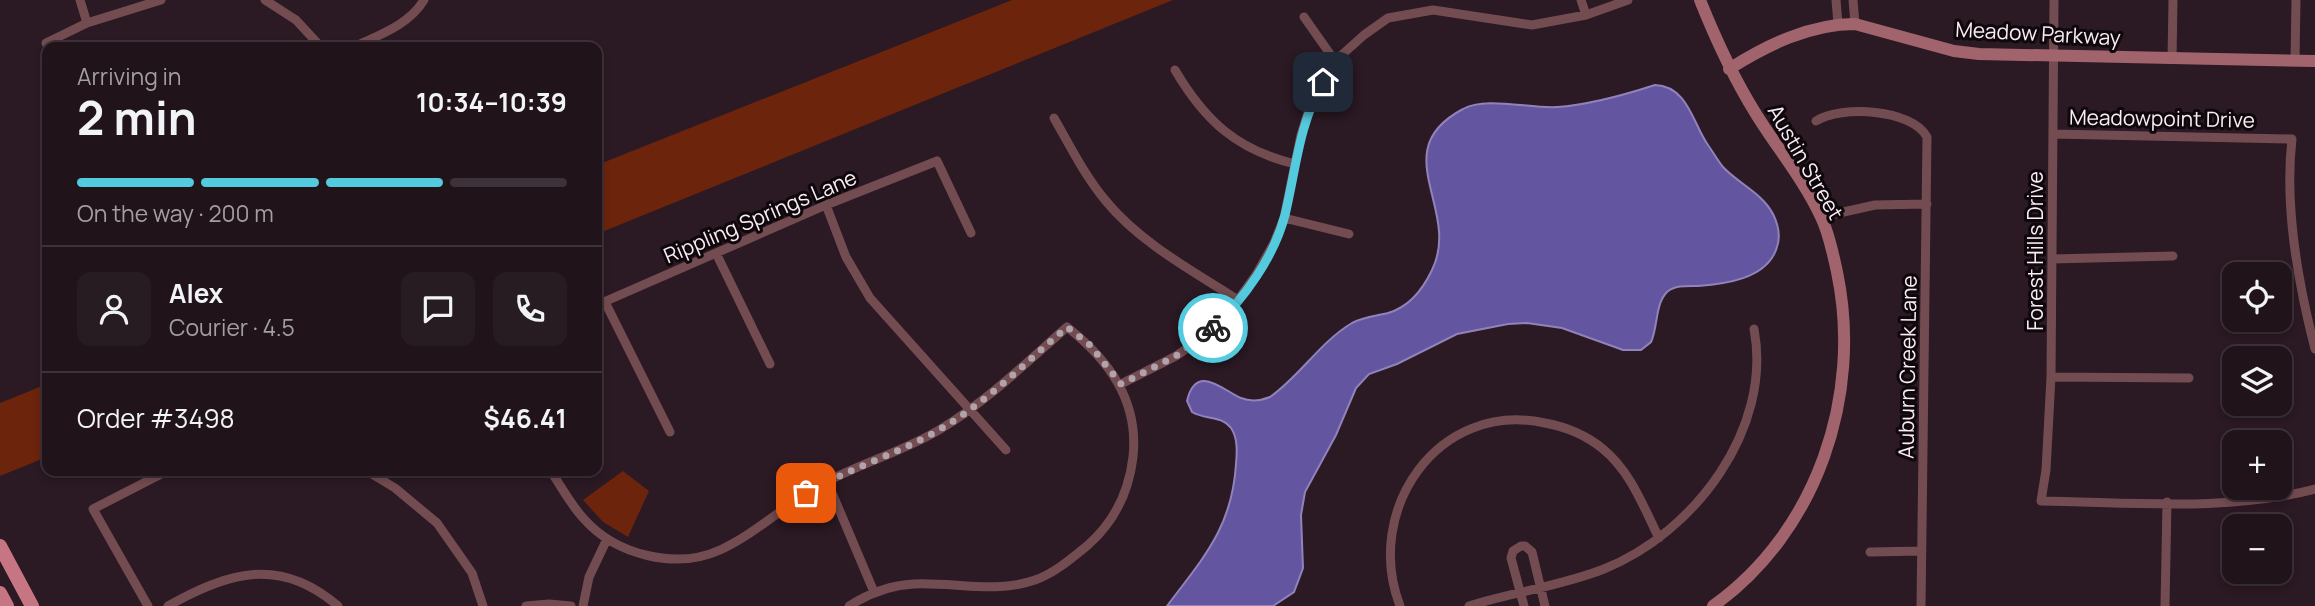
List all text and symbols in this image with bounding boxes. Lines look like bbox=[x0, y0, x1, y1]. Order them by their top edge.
street label: Meadow Parkway bbox=[1955, 15, 2121, 51]
pin bbox=[1293, 52, 1353, 112]
text: Arriving in bbox=[77, 60, 182, 92]
icon: home bbox=[1304, 63, 1342, 101]
text: 10:34–10:39 bbox=[416, 84, 567, 120]
text: 2 min bbox=[77, 86, 197, 149]
street label: Austin Street bbox=[1762, 99, 1850, 225]
street label: Meadowpoint Drive bbox=[2069, 102, 2255, 134]
street label: Rippling Springs Lane bbox=[659, 163, 861, 269]
street label: Forest Hills Drive bbox=[2021, 171, 2049, 331]
text: On the way · 200 m bbox=[77, 197, 274, 229]
map controls bbox=[2222, 262, 2292, 584]
button: locate bbox=[2222, 262, 2292, 332]
button: person bbox=[77, 272, 151, 346]
button: chat bbox=[401, 272, 475, 346]
button: phone bbox=[493, 272, 567, 346]
text: Alex bbox=[169, 275, 223, 311]
street label: Auburn Creek Lane bbox=[1891, 275, 1923, 459]
courier bbox=[1178, 293, 1248, 363]
icon: bike bbox=[1194, 309, 1232, 347]
text: Courier · 4.5 bbox=[169, 311, 295, 343]
button: layers bbox=[2222, 346, 2292, 416]
text: Order #3498 bbox=[77, 400, 235, 436]
text: $46.41 bbox=[484, 400, 567, 436]
button: + bbox=[2222, 430, 2292, 500]
pin bbox=[776, 463, 836, 523]
icon: bag bbox=[787, 474, 825, 512]
button: − bbox=[2222, 514, 2292, 584]

